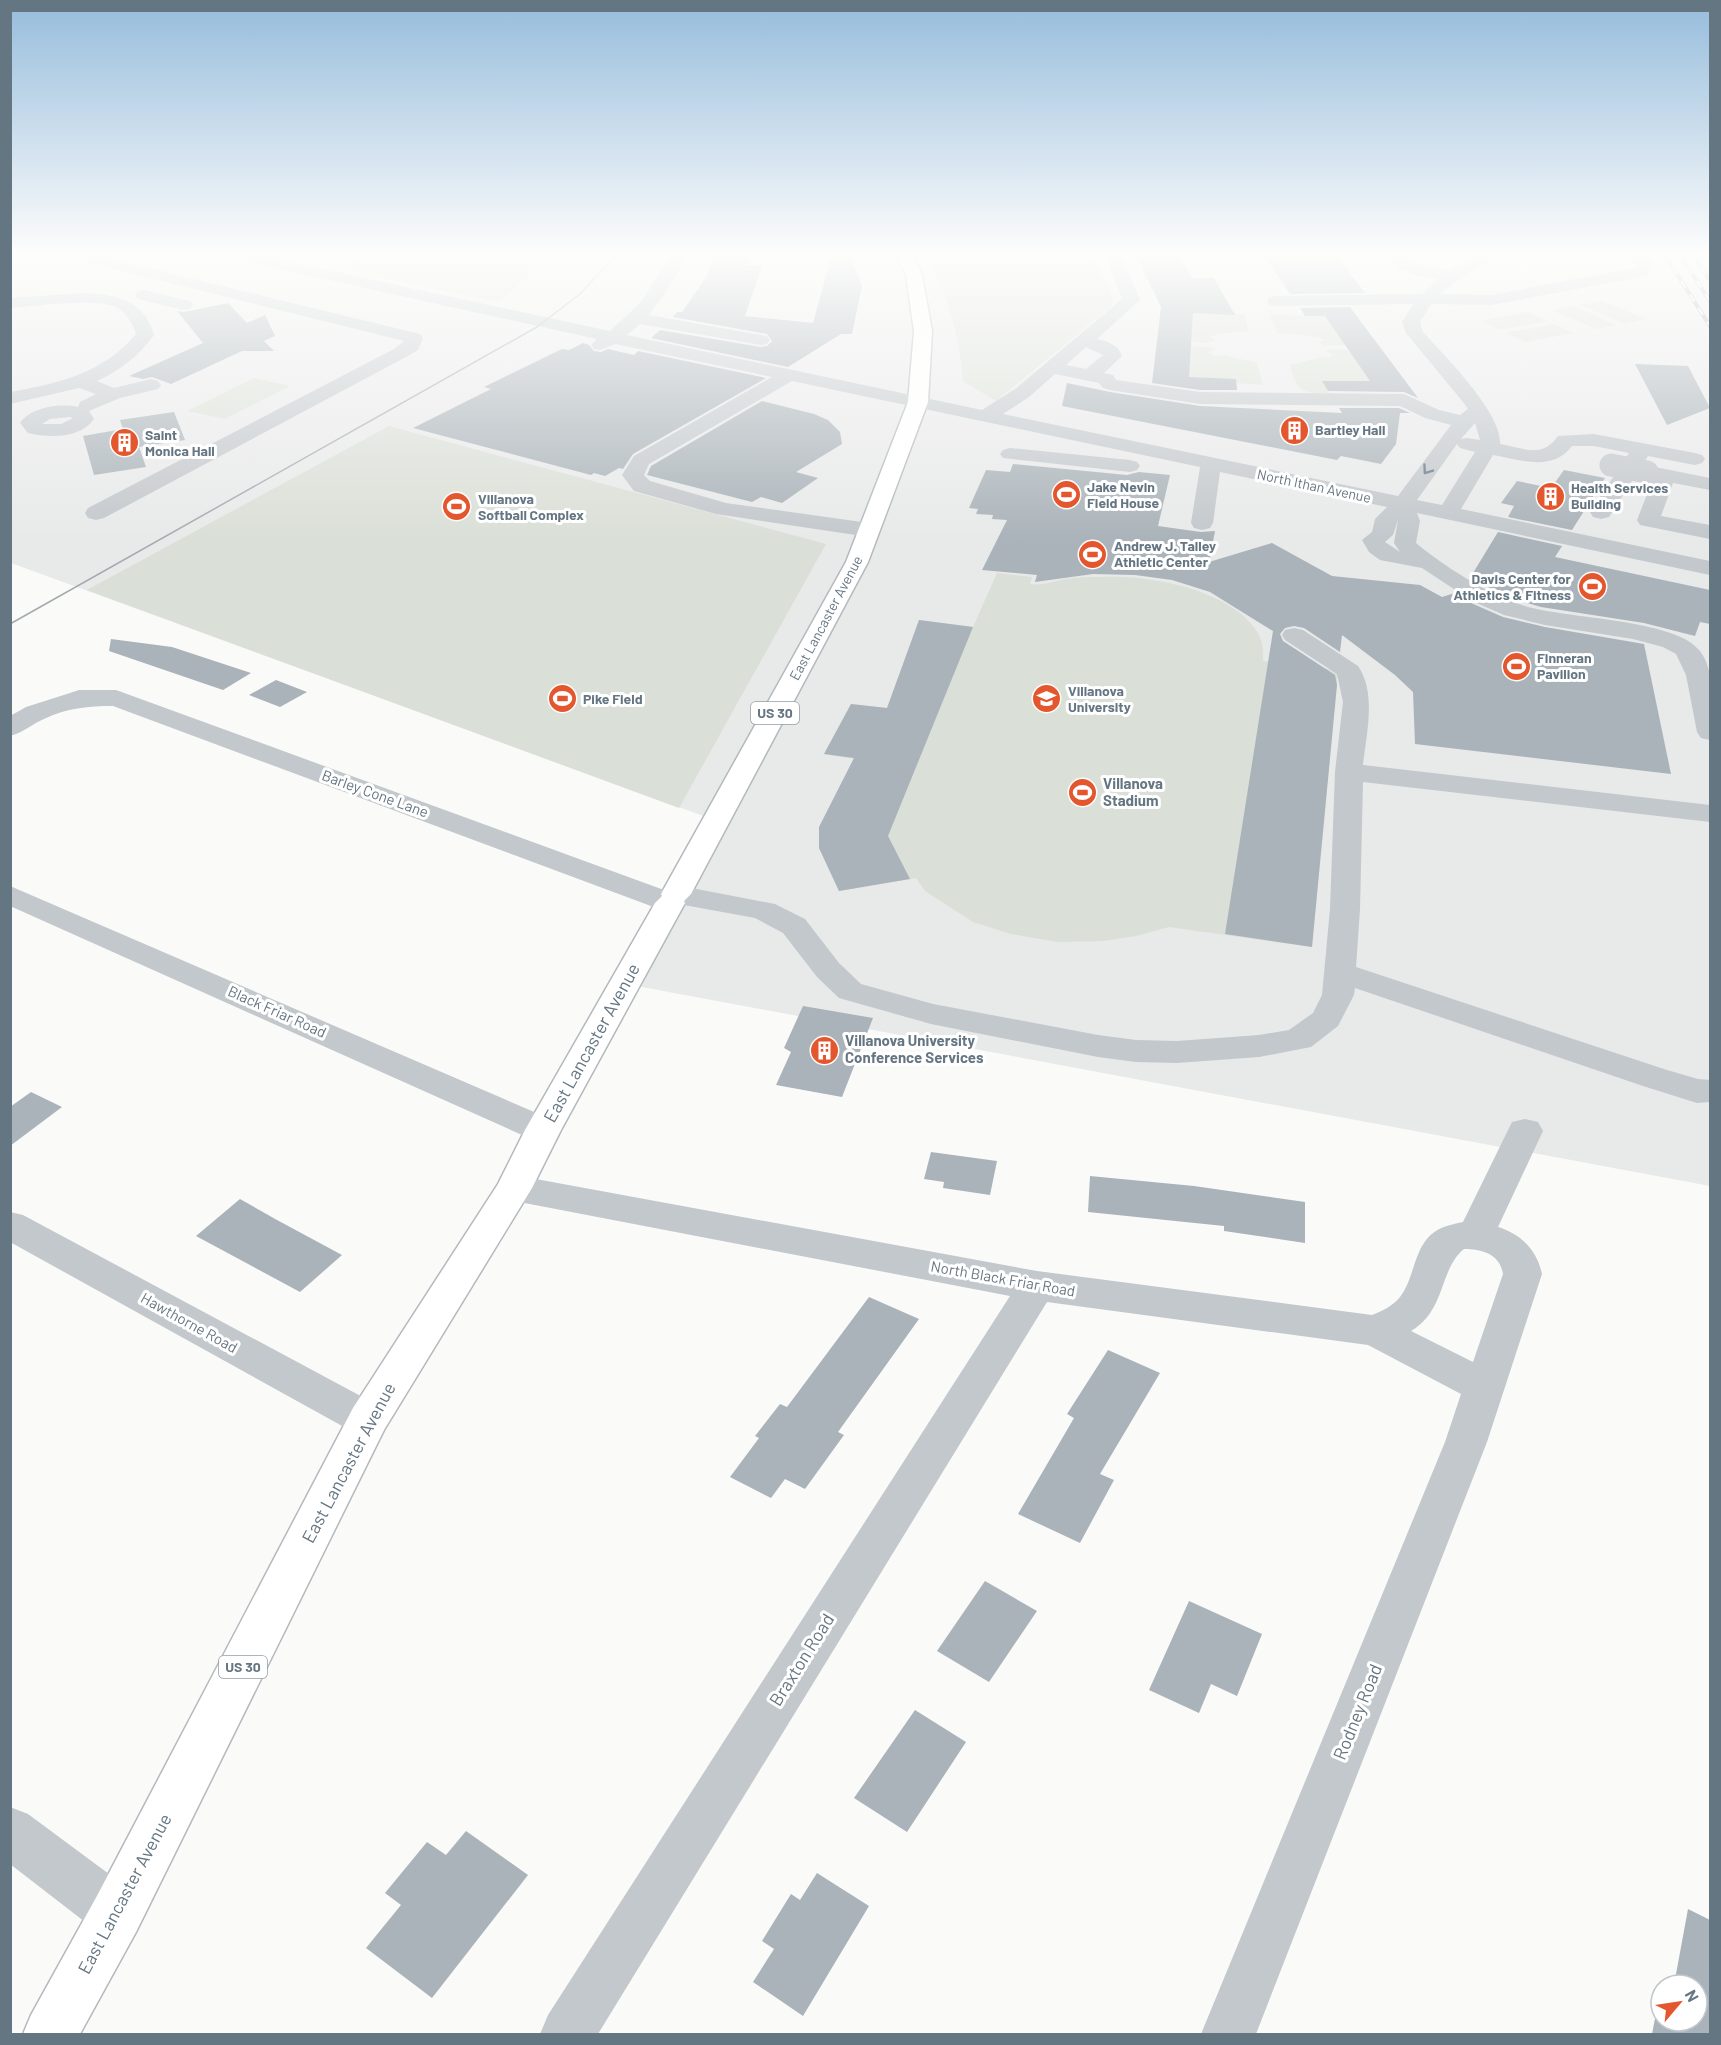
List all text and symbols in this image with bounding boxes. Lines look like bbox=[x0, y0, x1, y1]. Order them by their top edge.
building icon: Bartley Hall bbox=[1278, 414, 1310, 446]
place label: Bartley Hall bbox=[1315, 421, 1385, 438]
place label: Saint Monica Hall bbox=[145, 426, 215, 459]
building icon: Saint Monica Hall bbox=[108, 427, 140, 459]
one-way arrow bbox=[1423, 463, 1434, 474]
street label: North Ithan Avenue bbox=[1256, 465, 1373, 506]
place label: Jake Nevin Field House bbox=[1087, 478, 1159, 511]
sports icon: Jake Nevin Field House bbox=[1050, 479, 1082, 511]
place label: Health Services Building bbox=[1571, 479, 1668, 512]
building icon: Health Services Building bbox=[1534, 480, 1566, 512]
place label: Villanova Softball Complex bbox=[478, 490, 584, 523]
sports icon: Villanova Softball Complex bbox=[441, 491, 473, 523]
place label: Andrew J. Talley Athletic Center bbox=[1114, 537, 1216, 570]
sports icon: Andrew J. Talley Athletic Center bbox=[1077, 538, 1109, 570]
street label: East Lancaster Avenue bbox=[785, 553, 866, 683]
place label: Davis Center for Athletics & Fitness bbox=[1453, 570, 1572, 603]
sports icon: Davis Center for Athletics & Fitness bbox=[1576, 571, 1608, 603]
place label: Finneran Pavilion bbox=[1537, 649, 1592, 682]
sports icon: Finneran Pavilion bbox=[1500, 650, 1532, 682]
place label: Villanova University bbox=[1068, 682, 1131, 715]
sports icon: Pike Field bbox=[546, 683, 578, 715]
school or university icon: Villanova University bbox=[1031, 683, 1063, 715]
place label: Pike Field bbox=[583, 690, 643, 707]
road number: US 30 bbox=[751, 702, 799, 724]
street label: Barley Cone Lane bbox=[320, 765, 431, 821]
place label: Villanova Stadium bbox=[1103, 774, 1163, 809]
sports icon: Villanova Stadium bbox=[1066, 777, 1098, 809]
street label: East Lancaster Avenue bbox=[538, 959, 644, 1126]
street label: Black Friar Road bbox=[225, 981, 329, 1041]
place label: Villanova University Conference Services bbox=[845, 1031, 984, 1066]
building icon: Villanova University Conference Services bbox=[808, 1034, 840, 1066]
street label: North Black Friar Road bbox=[930, 1256, 1077, 1300]
street label: Hawthorne Road bbox=[138, 1288, 241, 1356]
street label: East Lancaster Avenue bbox=[297, 1379, 400, 1546]
street label: Braxton Road bbox=[764, 1609, 838, 1710]
road number: US 30 bbox=[219, 1656, 267, 1678]
street label: Rodney Road bbox=[1328, 1661, 1386, 1763]
street label: East Lancaster Avenue bbox=[73, 1810, 176, 1977]
north arrow bbox=[1649, 1973, 1709, 2033]
text: N bbox=[1682, 1986, 1703, 2005]

